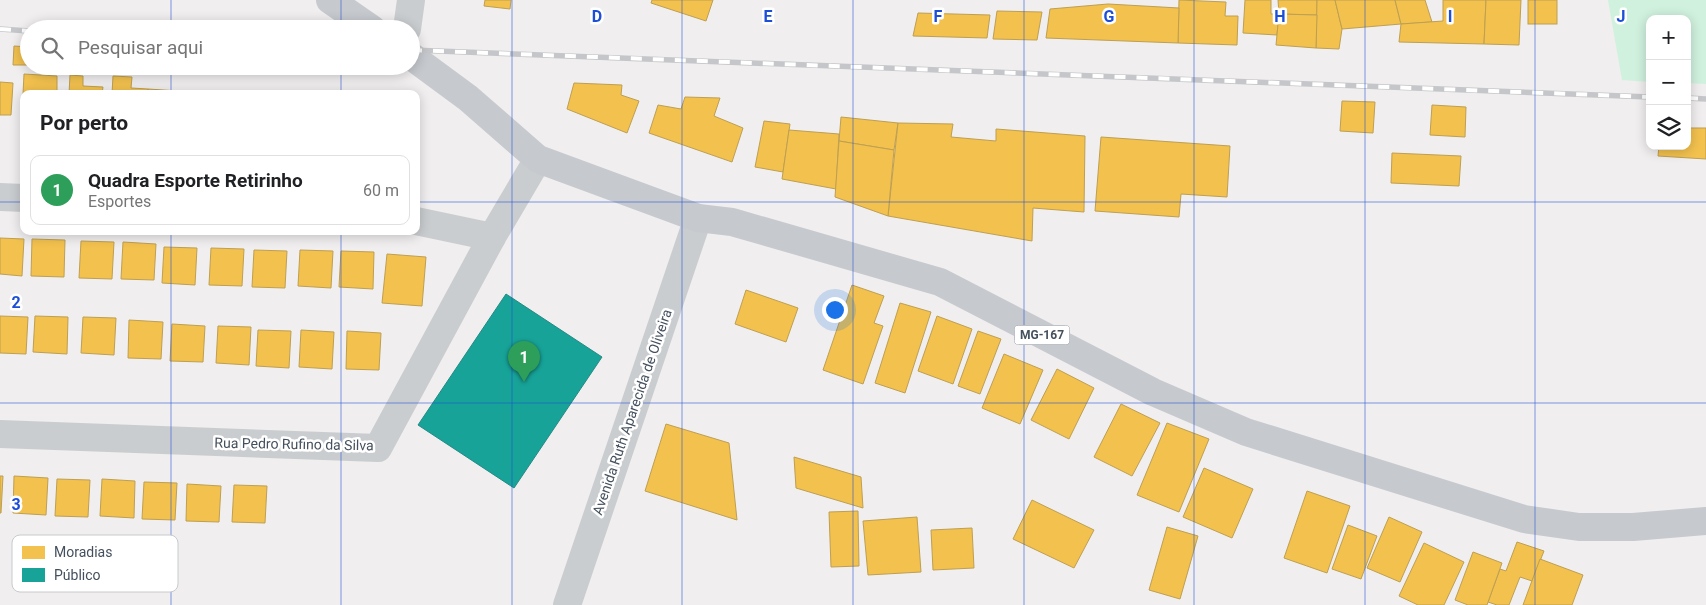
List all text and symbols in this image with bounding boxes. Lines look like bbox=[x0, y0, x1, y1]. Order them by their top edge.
text: D bbox=[592, 7, 602, 26]
text: E bbox=[764, 7, 773, 26]
text: F bbox=[934, 7, 943, 26]
text: G bbox=[1104, 7, 1115, 26]
text: H bbox=[1274, 7, 1286, 26]
text: I bbox=[1448, 7, 1452, 26]
text: J bbox=[1617, 7, 1625, 26]
map controls bbox=[1646, 15, 1691, 150]
button: + bbox=[1646, 15, 1691, 60]
search box bbox=[20, 20, 420, 75]
icon: search bbox=[38, 34, 66, 62]
text: Pesquisar aqui bbox=[78, 36, 203, 59]
button: − bbox=[1646, 60, 1691, 105]
button: layers bbox=[1646, 105, 1691, 150]
text: Por perto bbox=[40, 111, 128, 135]
text: Quadra Esporte Retirinho bbox=[88, 169, 303, 192]
text: 1 bbox=[52, 181, 62, 200]
text: 60 m bbox=[363, 181, 399, 200]
text: Esportes bbox=[88, 192, 151, 211]
text: 2 bbox=[11, 293, 21, 312]
your location bbox=[822, 297, 848, 323]
street label: Avenida Ruth Aparecida de Oliveira bbox=[589, 307, 675, 517]
road number: MG-167 bbox=[1014, 326, 1070, 344]
pin: 1 bbox=[508, 341, 540, 382]
street label: Rua Pedro Rufino da Silva bbox=[214, 435, 374, 453]
text: 3 bbox=[11, 495, 21, 514]
legend bbox=[12, 535, 178, 592]
text: Moradias bbox=[54, 544, 112, 560]
text: Público bbox=[54, 567, 101, 583]

